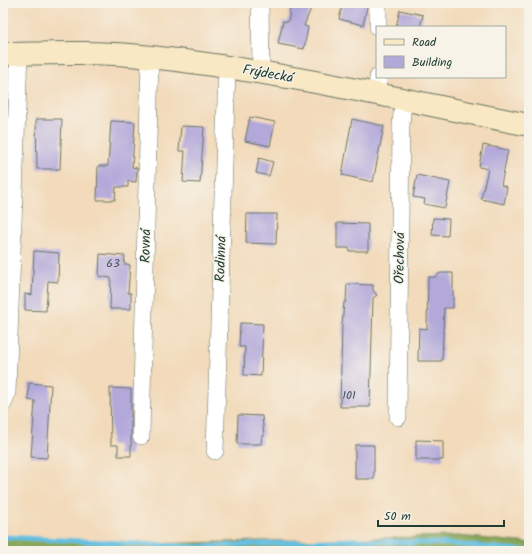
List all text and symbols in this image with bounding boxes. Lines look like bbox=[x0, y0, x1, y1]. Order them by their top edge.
legend bbox=[376, 26, 506, 78]
text: Road bbox=[412, 33, 437, 52]
text: Building bbox=[412, 53, 452, 72]
street label: Frýdecká bbox=[241, 59, 296, 90]
street label: Rovná bbox=[135, 227, 157, 263]
street label: Ořechová bbox=[389, 230, 411, 284]
street label: Rodinná bbox=[209, 234, 233, 283]
house number: 63 bbox=[106, 254, 120, 273]
house number: 101 bbox=[342, 386, 356, 405]
scale bar bbox=[378, 502, 504, 528]
text: 50 m bbox=[384, 507, 411, 526]

